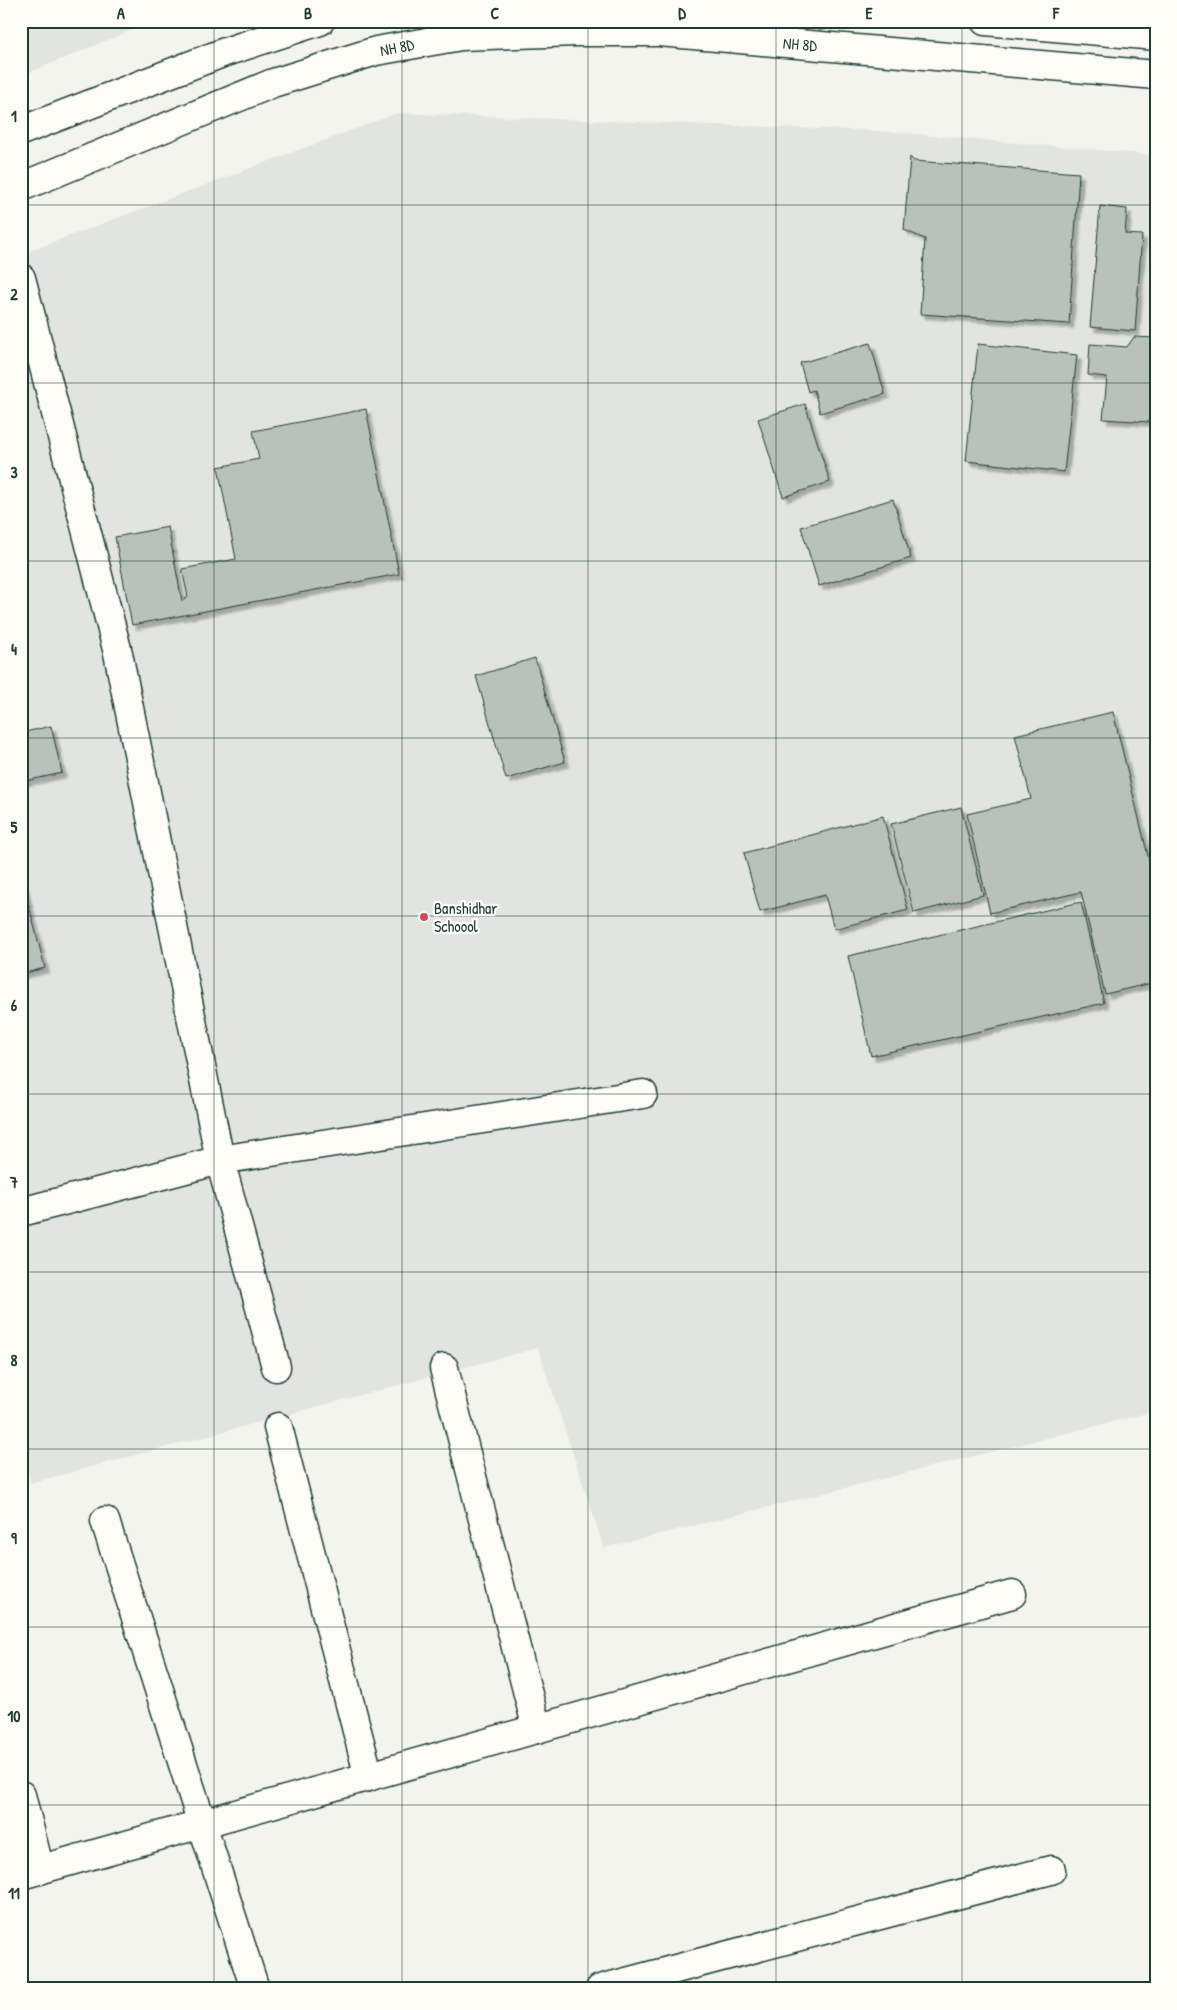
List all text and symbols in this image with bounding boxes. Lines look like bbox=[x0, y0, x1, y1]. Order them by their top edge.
text: A bbox=[117, 2, 125, 24]
text: B bbox=[304, 2, 312, 24]
text: C bbox=[491, 2, 500, 24]
text: D bbox=[678, 2, 686, 24]
text: E bbox=[865, 2, 873, 24]
text: F bbox=[1052, 2, 1060, 24]
street label: NH 8D bbox=[782, 32, 818, 56]
street label: NH 8D bbox=[378, 33, 416, 61]
text: 1 bbox=[11, 105, 17, 127]
text: 2 bbox=[10, 283, 18, 305]
text: 3 bbox=[10, 461, 18, 483]
text: 4 bbox=[11, 638, 17, 660]
text: 5 bbox=[11, 816, 18, 838]
place label: Banshidhar Schoool bbox=[434, 897, 497, 937]
marker: Banshidhar Schoool bbox=[418, 911, 430, 923]
text: 6 bbox=[11, 994, 18, 1016]
text: 7 bbox=[9, 1171, 18, 1193]
text: 8 bbox=[11, 1349, 18, 1371]
text: 9 bbox=[11, 1527, 17, 1549]
text: 10 bbox=[8, 1705, 20, 1727]
text: 11 bbox=[8, 1882, 20, 1904]

